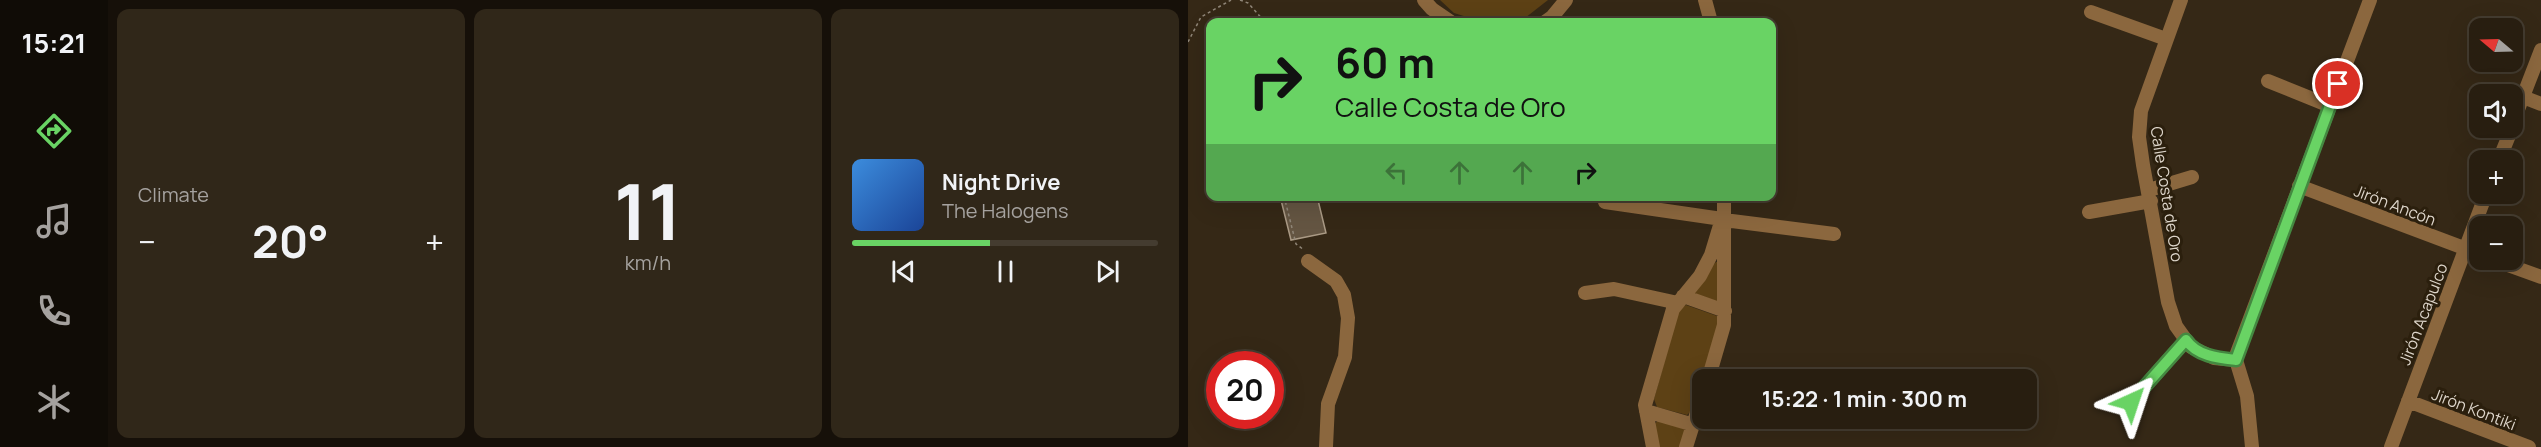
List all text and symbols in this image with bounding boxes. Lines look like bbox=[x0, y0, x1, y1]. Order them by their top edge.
north arrow bbox=[2469, 18, 2523, 72]
map controls bbox=[2469, 18, 2523, 270]
text: 15:21 bbox=[22, 24, 86, 61]
text: 60 m bbox=[1335, 33, 1435, 91]
icon: right bbox=[1236, 42, 1314, 120]
pin bbox=[2312, 58, 2363, 109]
icon: arrive bbox=[2321, 67, 2354, 100]
button: sound bbox=[2469, 84, 2523, 138]
text: Calle Costa de Oro bbox=[1335, 88, 1566, 125]
icon: directions bbox=[33, 110, 75, 152]
street label: Calle Costa de Oro bbox=[2145, 125, 2189, 263]
button: + bbox=[2469, 150, 2523, 204]
icon: left bbox=[1380, 156, 1413, 189]
icon: ahead bbox=[1443, 156, 1476, 189]
icon: ahead bbox=[1506, 156, 1539, 189]
icon: right bbox=[1569, 156, 1602, 189]
text: 11 bbox=[614, 157, 682, 263]
text: Night Drive bbox=[942, 167, 1061, 197]
street label: Jirón Ancón bbox=[2351, 179, 2439, 231]
text: Climate bbox=[138, 181, 209, 208]
text: The Halogens bbox=[942, 197, 1068, 224]
icon: music bbox=[33, 200, 75, 242]
text: 20° bbox=[252, 210, 329, 272]
button: − bbox=[2469, 216, 2523, 270]
text: − bbox=[138, 219, 156, 264]
text: + bbox=[425, 219, 444, 264]
text: km/h bbox=[625, 249, 671, 276]
icon: previous bbox=[887, 255, 920, 288]
icon: pause bbox=[989, 255, 1022, 288]
icon: next bbox=[1091, 255, 1124, 288]
street label: Jirón Acapulco bbox=[2393, 260, 2453, 368]
icon: phone bbox=[33, 290, 75, 332]
speed limit sign: 20 bbox=[1206, 351, 1284, 429]
position arrow bbox=[2099, 370, 2163, 434]
icon: climate bbox=[33, 381, 75, 423]
street label: Jirón Kontiki bbox=[2429, 383, 2519, 435]
text: 15:22 · 1 min · 300 m bbox=[1762, 384, 1967, 414]

